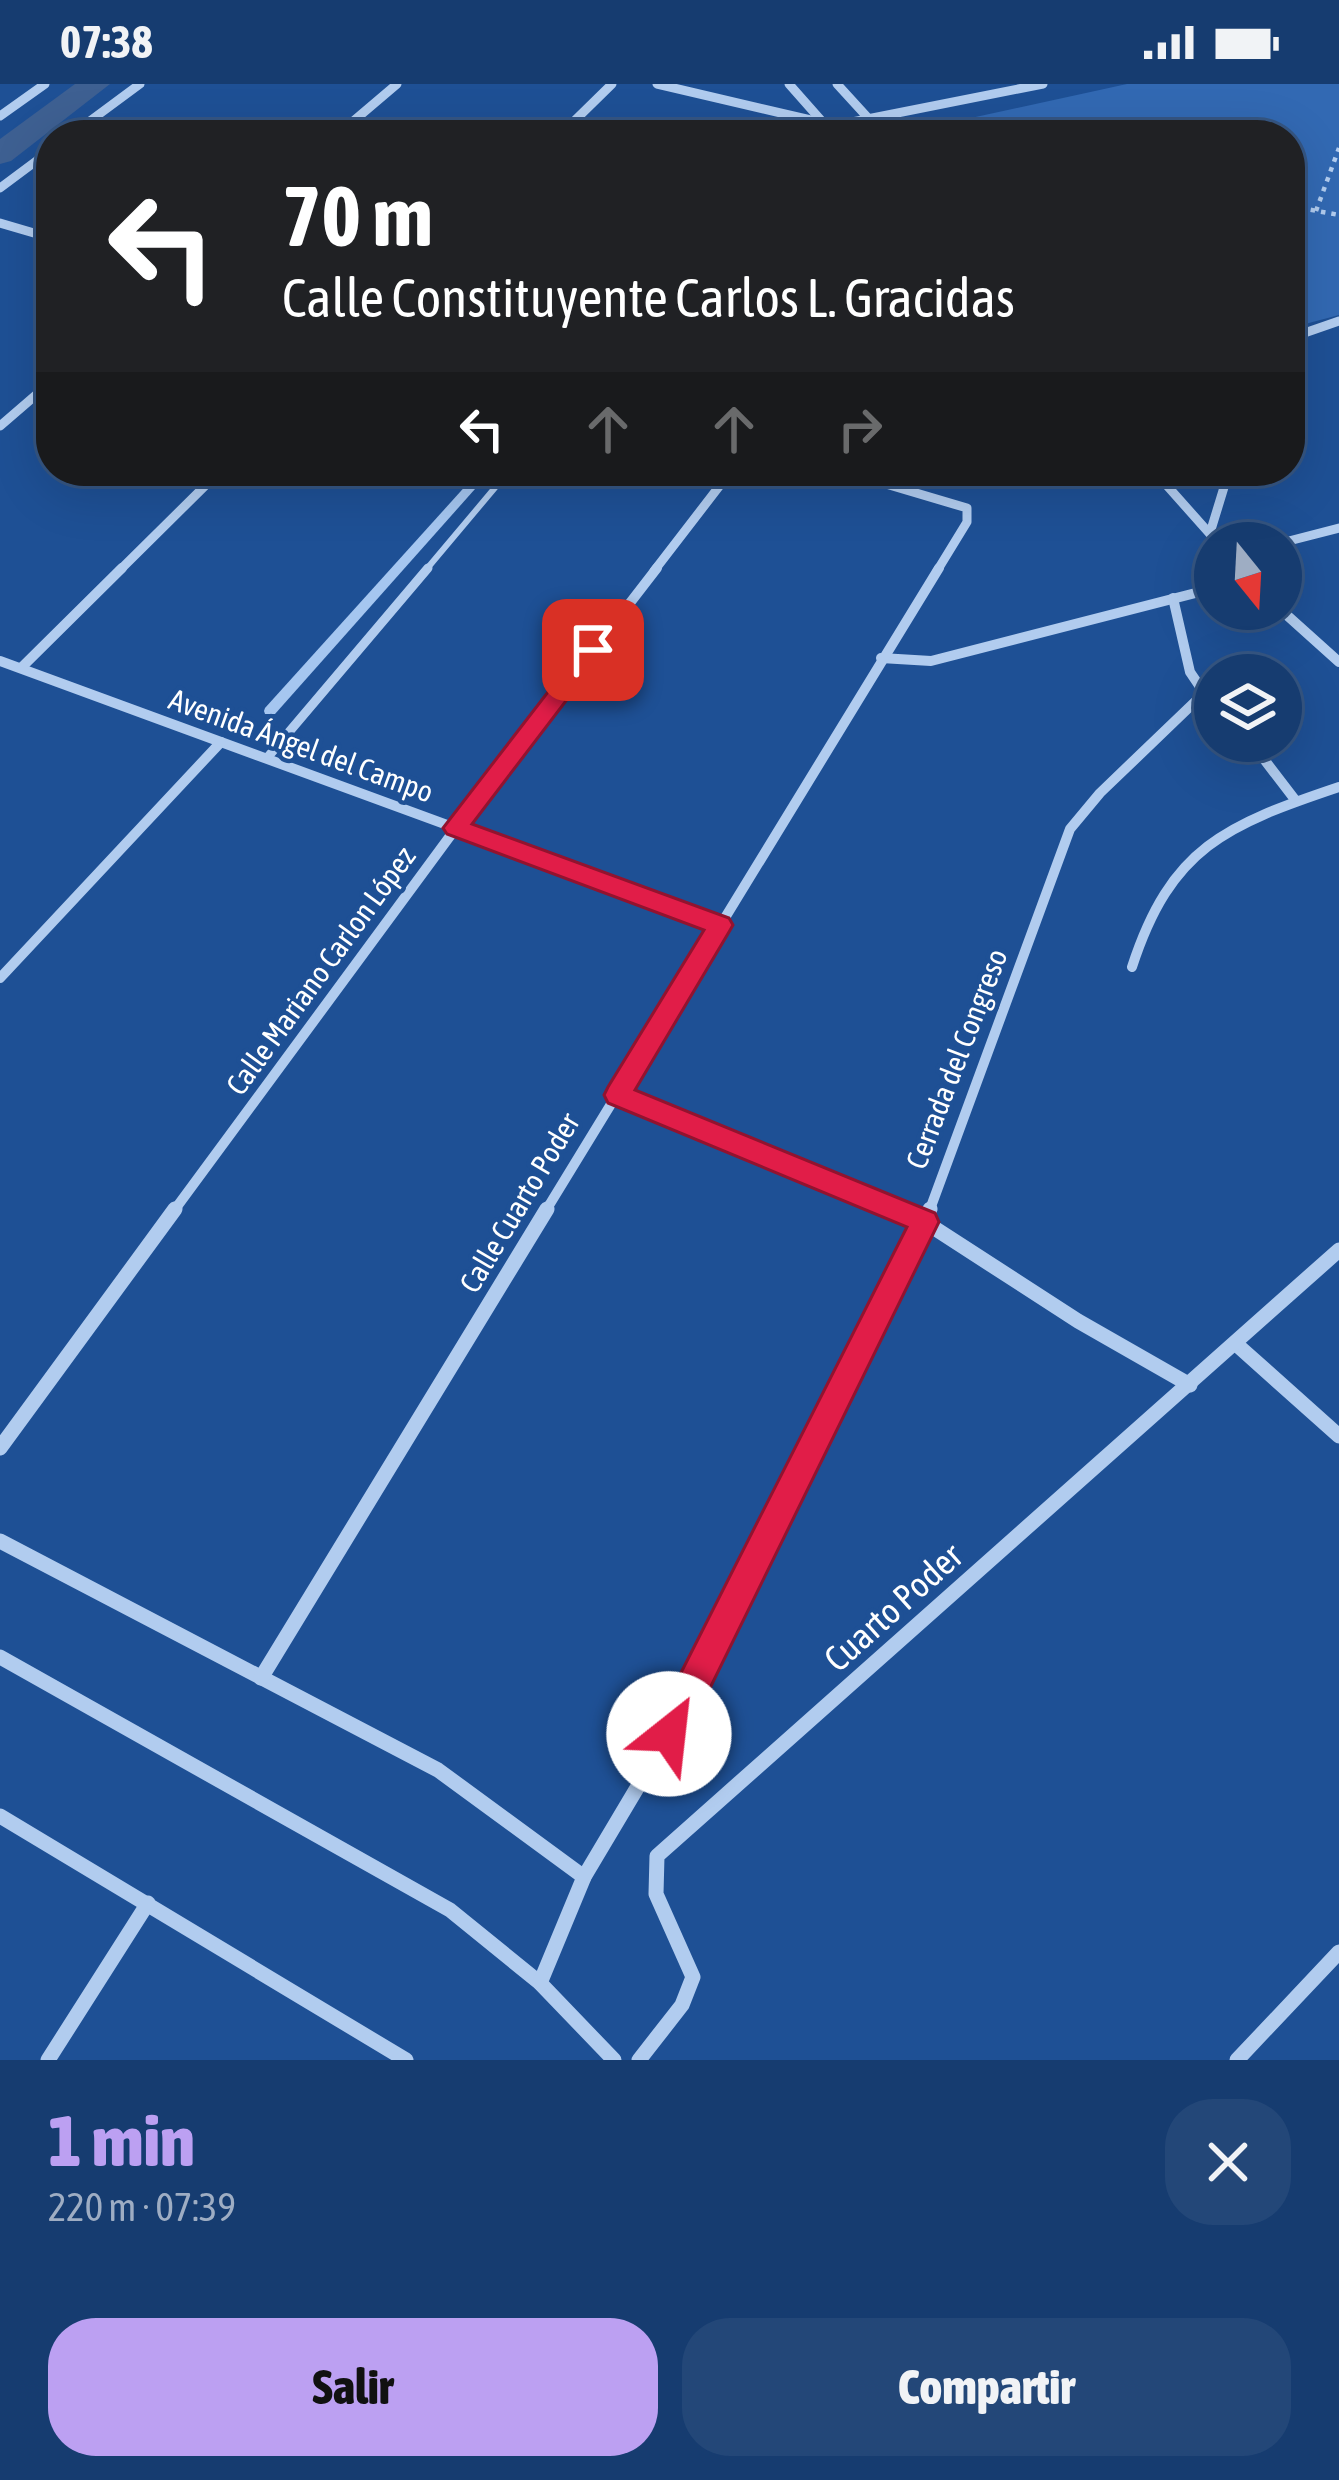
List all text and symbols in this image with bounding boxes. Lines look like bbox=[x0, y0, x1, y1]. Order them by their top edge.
text: 07:38 bbox=[60, 16, 153, 68]
icon: left bbox=[84, 168, 240, 324]
text: 70 m bbox=[282, 168, 433, 264]
text: Calle Constituyente Carlos L. Gracidas bbox=[282, 267, 1015, 328]
icon: left bbox=[449, 396, 515, 462]
icon: ahead bbox=[575, 396, 641, 462]
icon: ahead bbox=[701, 396, 767, 462]
icon: right bbox=[827, 396, 893, 462]
north arrow bbox=[1194, 522, 1302, 630]
map controls bbox=[1194, 522, 1302, 762]
pin bbox=[542, 599, 644, 701]
icon: arrive bbox=[560, 617, 626, 683]
button: layers bbox=[1194, 654, 1302, 762]
street label: Avenida Ángel del Campo bbox=[165, 681, 438, 809]
street label: Calle Mariano Carlon López bbox=[219, 840, 422, 1101]
street label: Cerrada del Congreso bbox=[899, 944, 1014, 1173]
street label: Calle Cuarto Poder bbox=[452, 1106, 587, 1298]
street label: Cuarto Poder bbox=[816, 1533, 971, 1680]
position arrow bbox=[606, 1671, 732, 1797]
text: 1 min bbox=[48, 2099, 195, 2181]
button: close bbox=[1165, 2099, 1291, 2225]
text: 220 m · 07:39 bbox=[48, 2185, 236, 2229]
button: Salir bbox=[48, 2318, 658, 2456]
button: Compartir bbox=[682, 2318, 1291, 2456]

